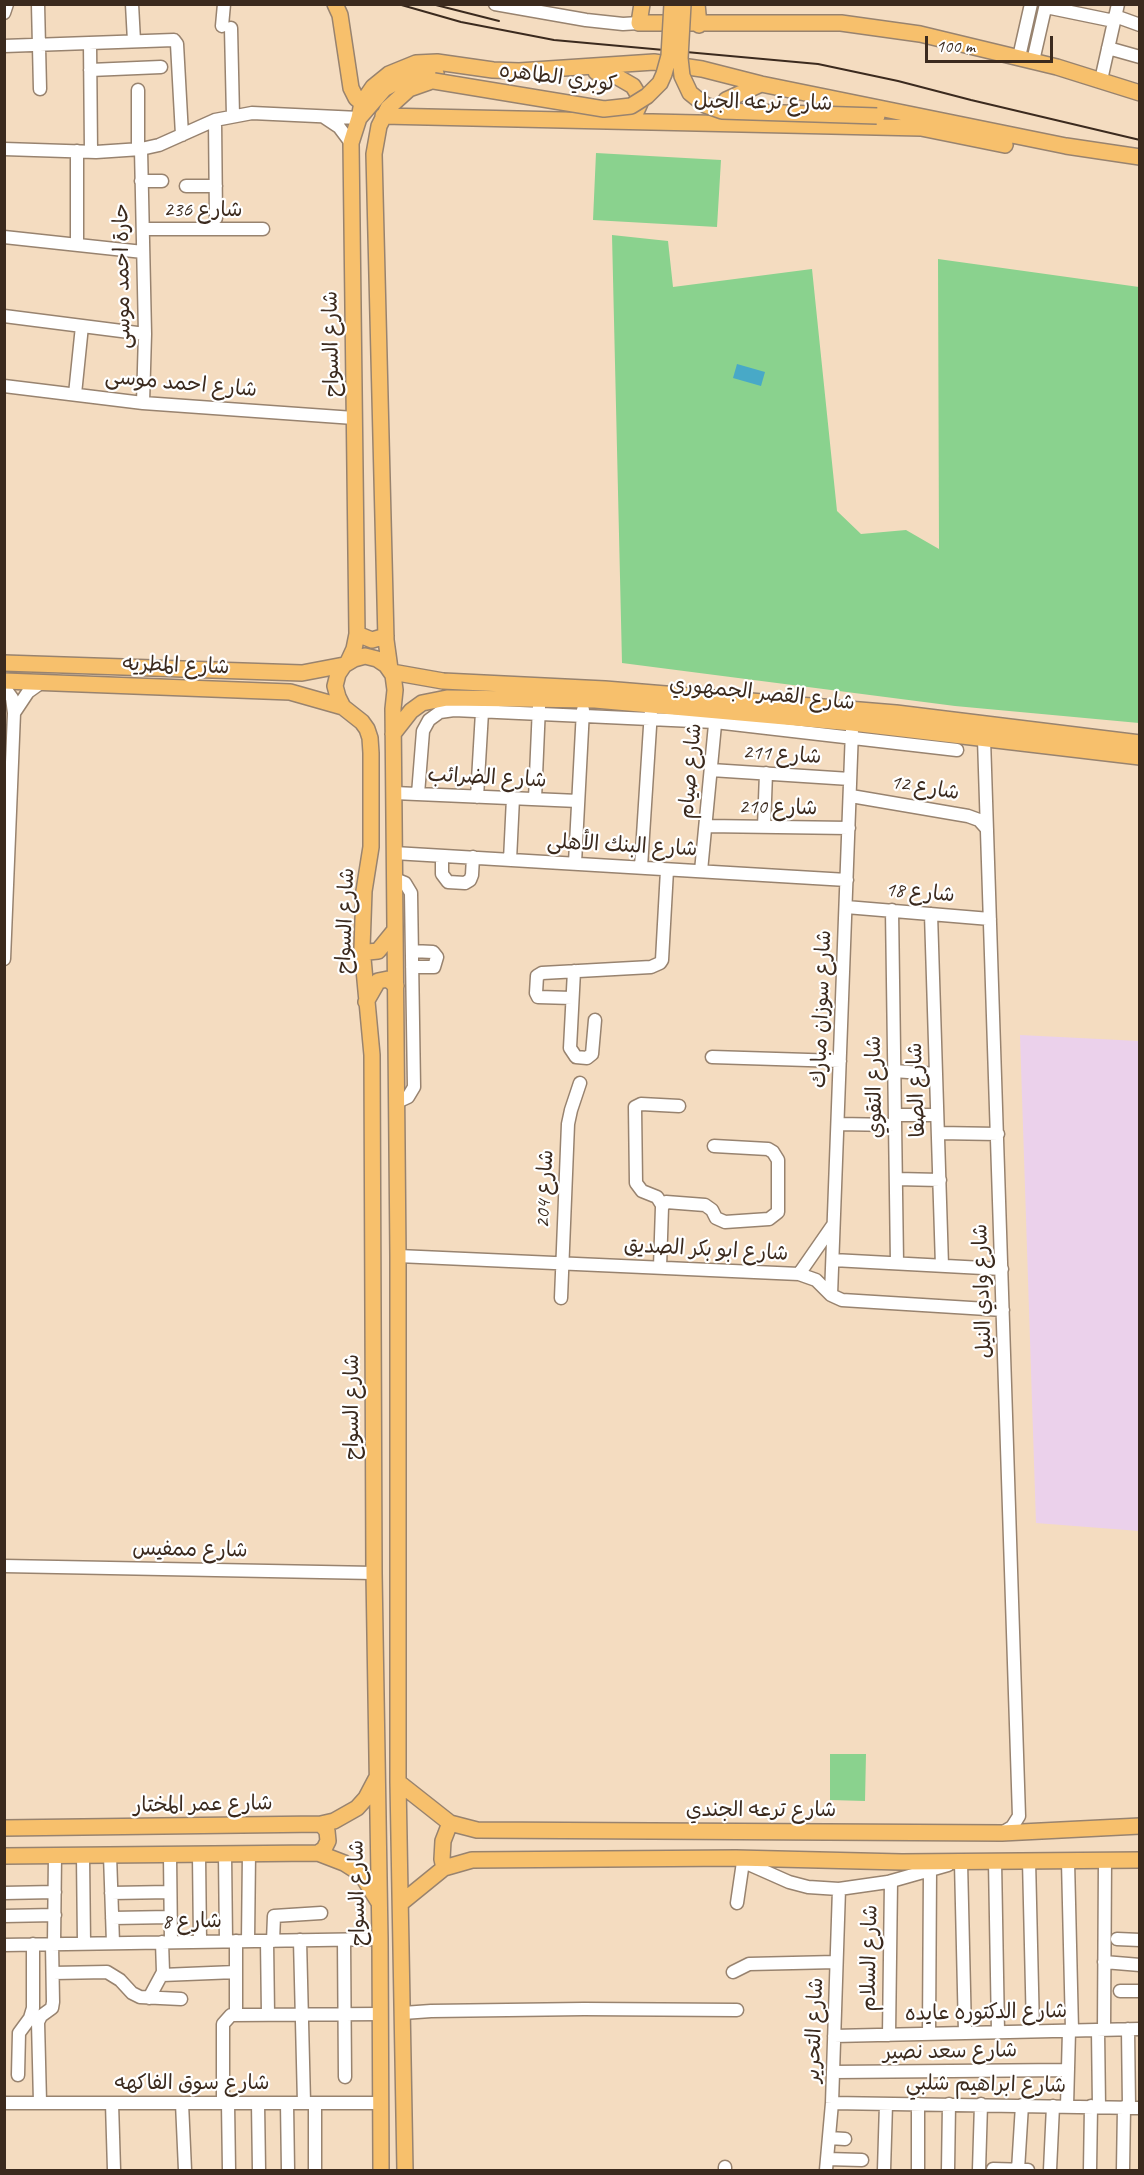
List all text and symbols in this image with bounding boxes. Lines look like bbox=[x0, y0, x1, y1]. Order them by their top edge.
scale bar bbox=[928, 24, 1056, 62]
text: 100 m bbox=[936, 35, 975, 57]
street label: كوبري الطاهره bbox=[498, 58, 618, 98]
street label: شارع ترعه الجبل bbox=[693, 89, 833, 117]
street label: شارع 236 bbox=[164, 197, 242, 223]
street label: حارة احمد موسى bbox=[109, 203, 137, 349]
street label: شارع السواح bbox=[318, 291, 346, 397]
street label: شارع احمد موسى bbox=[104, 365, 258, 403]
street label: شارع المطريه bbox=[122, 652, 230, 680]
street label: شارع القصر الجمهوري bbox=[668, 672, 856, 716]
street label: شارع صيام bbox=[674, 722, 708, 820]
street label: شارع 211 bbox=[742, 740, 822, 770]
street label: شارع الضرائب bbox=[427, 762, 547, 794]
street label: شارع 12 bbox=[889, 770, 961, 806]
street label: شارع 210 bbox=[738, 795, 818, 821]
street label: شارع البنك الأهلى bbox=[546, 829, 698, 863]
street label: شارع السواح bbox=[332, 867, 360, 975]
street label: شارع 18 bbox=[884, 877, 956, 909]
street label: شارع سوزان مبارك bbox=[807, 930, 837, 1088]
street label: شارع التقوي bbox=[862, 1035, 888, 1139]
street label: شارع الصفا bbox=[903, 1042, 931, 1138]
street label: شارع 204 bbox=[530, 1149, 560, 1229]
street label: شارع وادي النيل bbox=[968, 1223, 998, 1359]
street label: شارع ابو بكر الصديق bbox=[623, 1233, 789, 1267]
street label: شارع السواح bbox=[339, 1354, 365, 1460]
street label: شارع ممفيس bbox=[132, 1536, 248, 1564]
street label: شارع عمر المختار bbox=[133, 1791, 273, 1819]
street label: شارع ترعه الجندي bbox=[686, 1797, 836, 1823]
street label: شارع السواح bbox=[344, 1840, 372, 1946]
street label: شارع السلام bbox=[856, 1904, 884, 2012]
street label: شارع 8 bbox=[162, 1909, 222, 1935]
street label: شارع التحرير bbox=[801, 1977, 829, 2083]
street label: شارع الدكتوره عايده bbox=[905, 1999, 1067, 2027]
street label: شارع سعد نصير bbox=[883, 2038, 1017, 2066]
street label: شارع سوق الفاكهه bbox=[115, 2070, 269, 2096]
street label: شارع ابراهيم شلبي bbox=[906, 2071, 1066, 2099]

